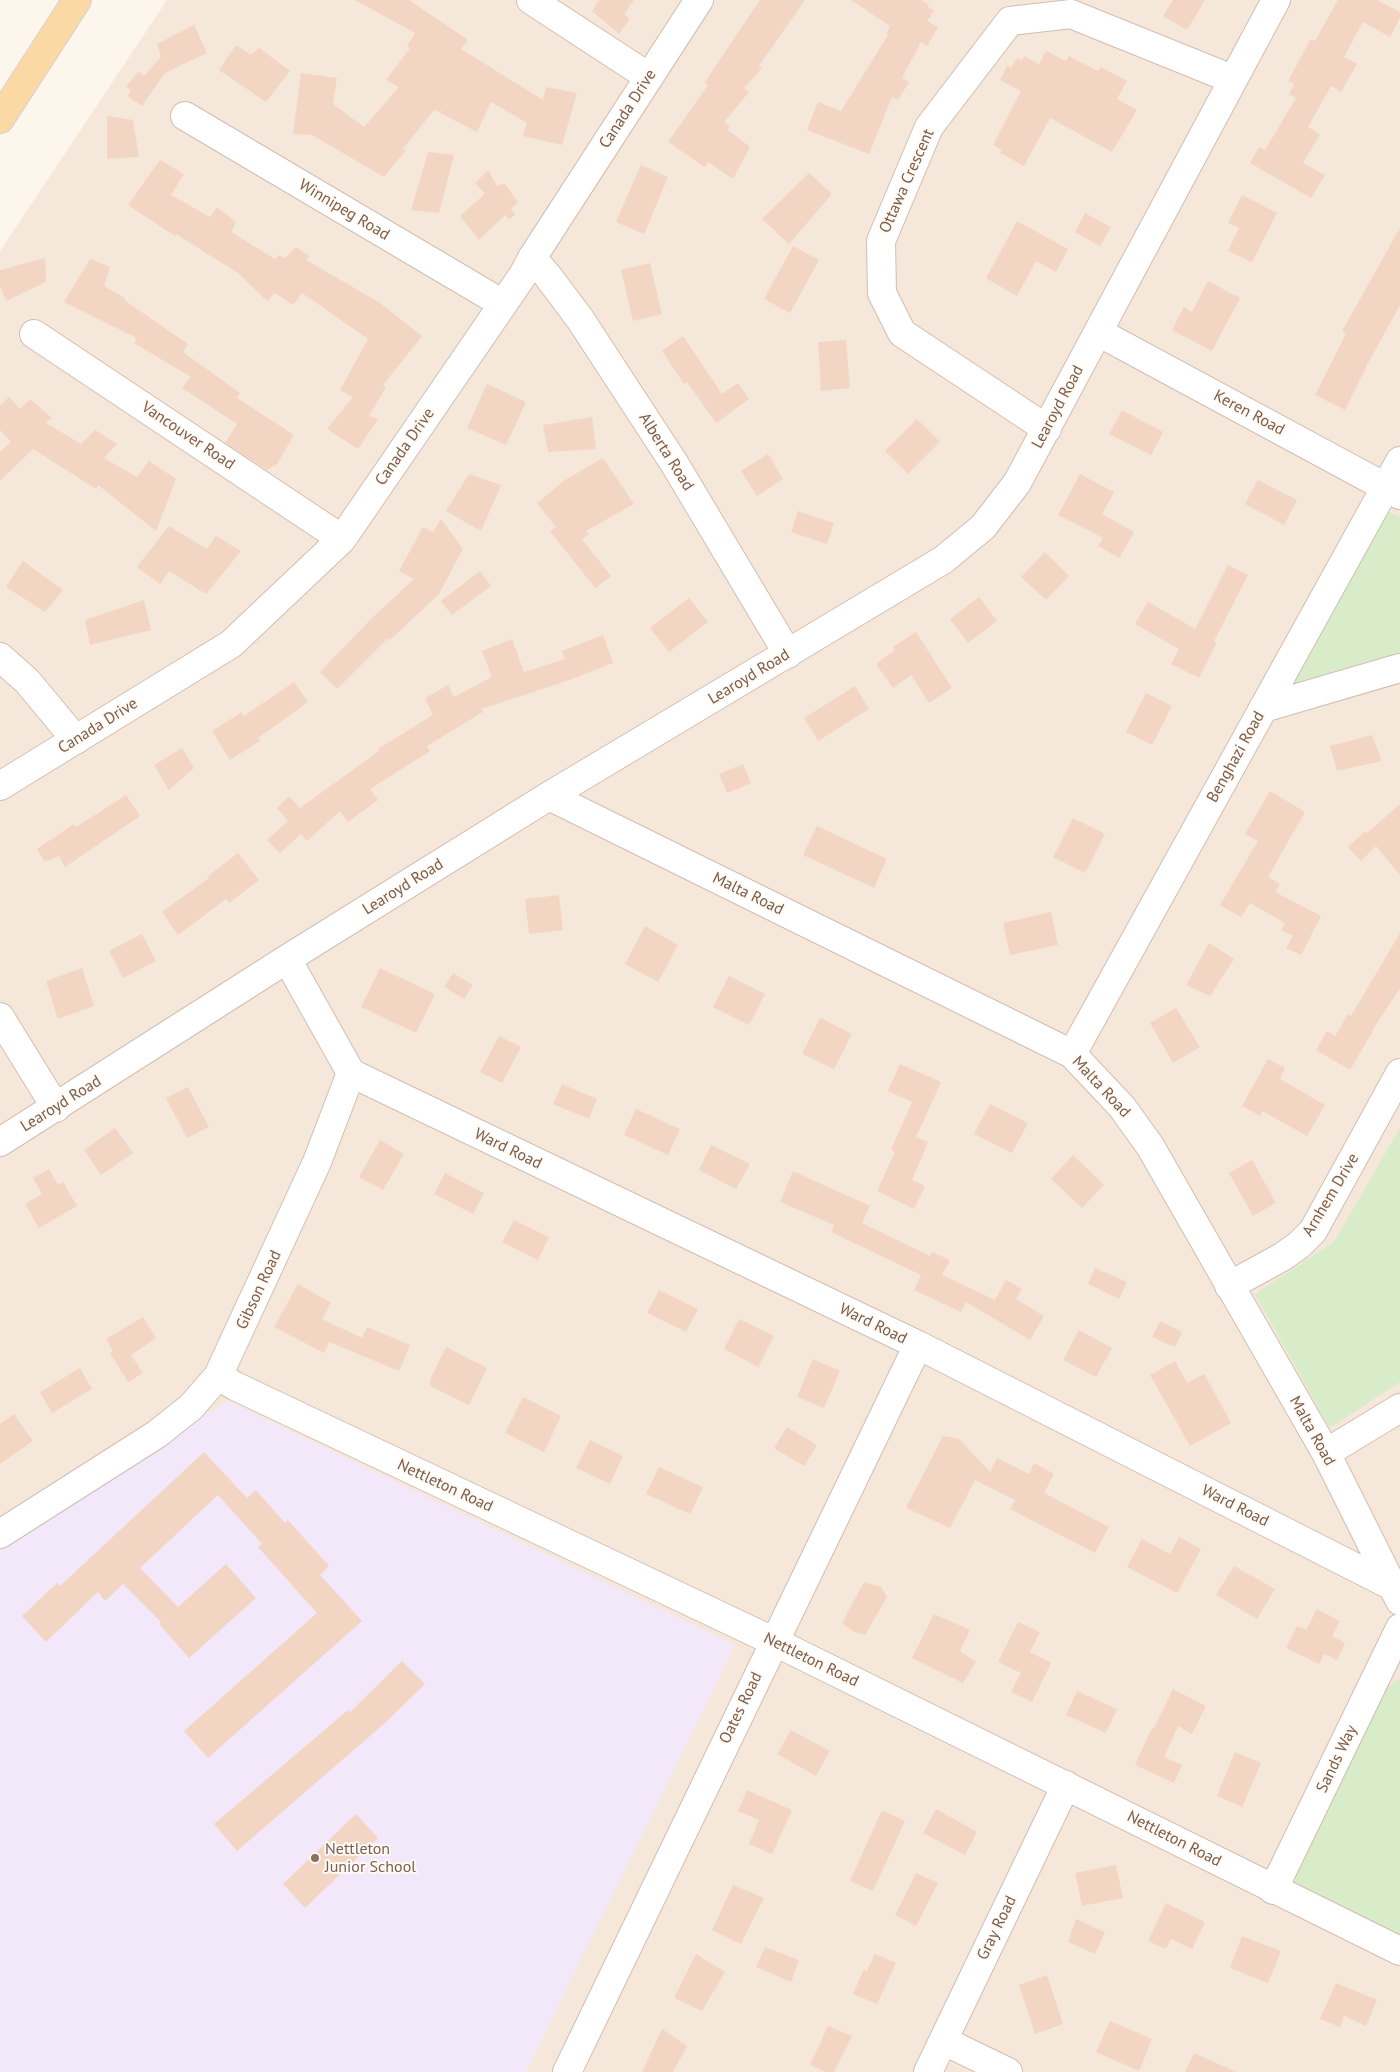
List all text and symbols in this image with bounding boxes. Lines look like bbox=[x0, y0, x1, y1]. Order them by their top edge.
street label: Canada Drive bbox=[595, 66, 661, 152]
street label: Ottawa Crescent bbox=[875, 126, 939, 236]
street label: Winnipeg Road bbox=[295, 175, 393, 245]
street label: Learoyd Road bbox=[1028, 362, 1088, 452]
street label: Keren Road bbox=[1210, 386, 1288, 440]
street label: Vancouver Road bbox=[138, 398, 238, 474]
street label: Canada Drive bbox=[371, 405, 439, 489]
street label: Alberta Road bbox=[634, 410, 698, 494]
street label: Learoyd Road bbox=[705, 645, 793, 709]
street label: Canada Drive bbox=[55, 694, 141, 758]
street label: Benghazi Road bbox=[1203, 708, 1269, 806]
street label: Learoyd Road bbox=[359, 855, 447, 919]
street label: Malta Road bbox=[709, 869, 787, 919]
street label: Malta Road bbox=[1068, 1052, 1134, 1122]
street label: Learoyd Road bbox=[17, 1072, 105, 1136]
street label: Ward Road bbox=[471, 1124, 545, 1174]
street label: Arnhem Drive bbox=[1299, 1150, 1363, 1240]
street label: Gibson Road bbox=[232, 1247, 286, 1333]
street label: Ward Road bbox=[836, 1299, 910, 1349]
street label: Malta Road bbox=[1285, 1393, 1339, 1469]
street label: Nettleton Road bbox=[394, 1455, 496, 1517]
street label: Ward Road bbox=[1198, 1481, 1272, 1531]
street label: Nettleton Road bbox=[760, 1629, 862, 1691]
street label: Oates Road bbox=[715, 1669, 767, 1747]
street label: Sands Way bbox=[1312, 1722, 1362, 1796]
street label: Nettleton Road bbox=[1124, 1807, 1224, 1871]
place label: Nettleton Junior School bbox=[325, 1839, 416, 1877]
marker: Nettleton Junior School bbox=[309, 1852, 321, 1864]
street label: Gray Road bbox=[973, 1893, 1021, 1963]

